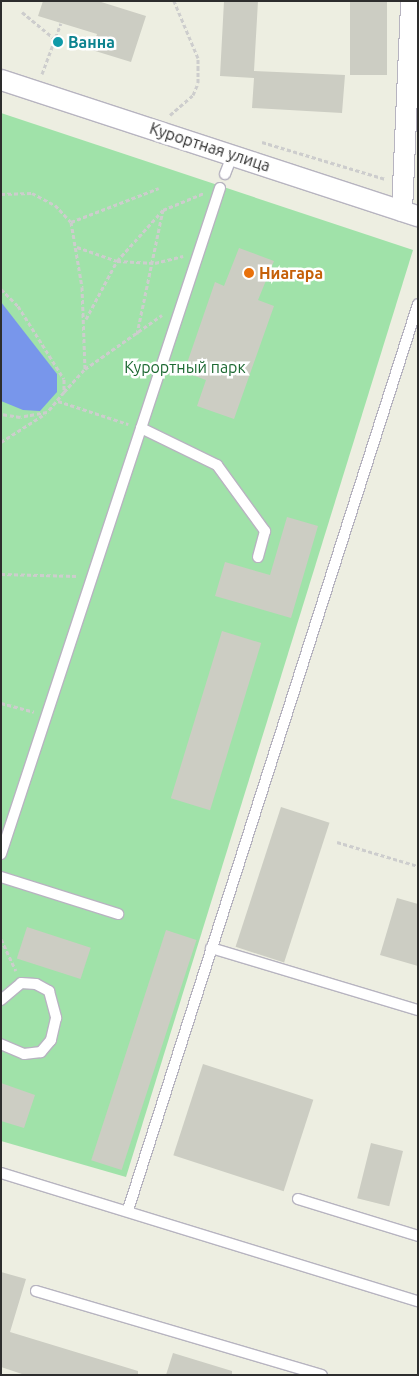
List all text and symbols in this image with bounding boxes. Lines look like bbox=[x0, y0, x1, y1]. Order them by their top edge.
place label: Ванна bbox=[68, 32, 115, 52]
marker: Ванна bbox=[52, 36, 64, 48]
street label: Курортная улица bbox=[147, 118, 273, 176]
place label: Ниагара bbox=[259, 263, 323, 283]
marker: Ниагара bbox=[243, 267, 255, 279]
park label: Курортный парк bbox=[124, 357, 246, 377]

